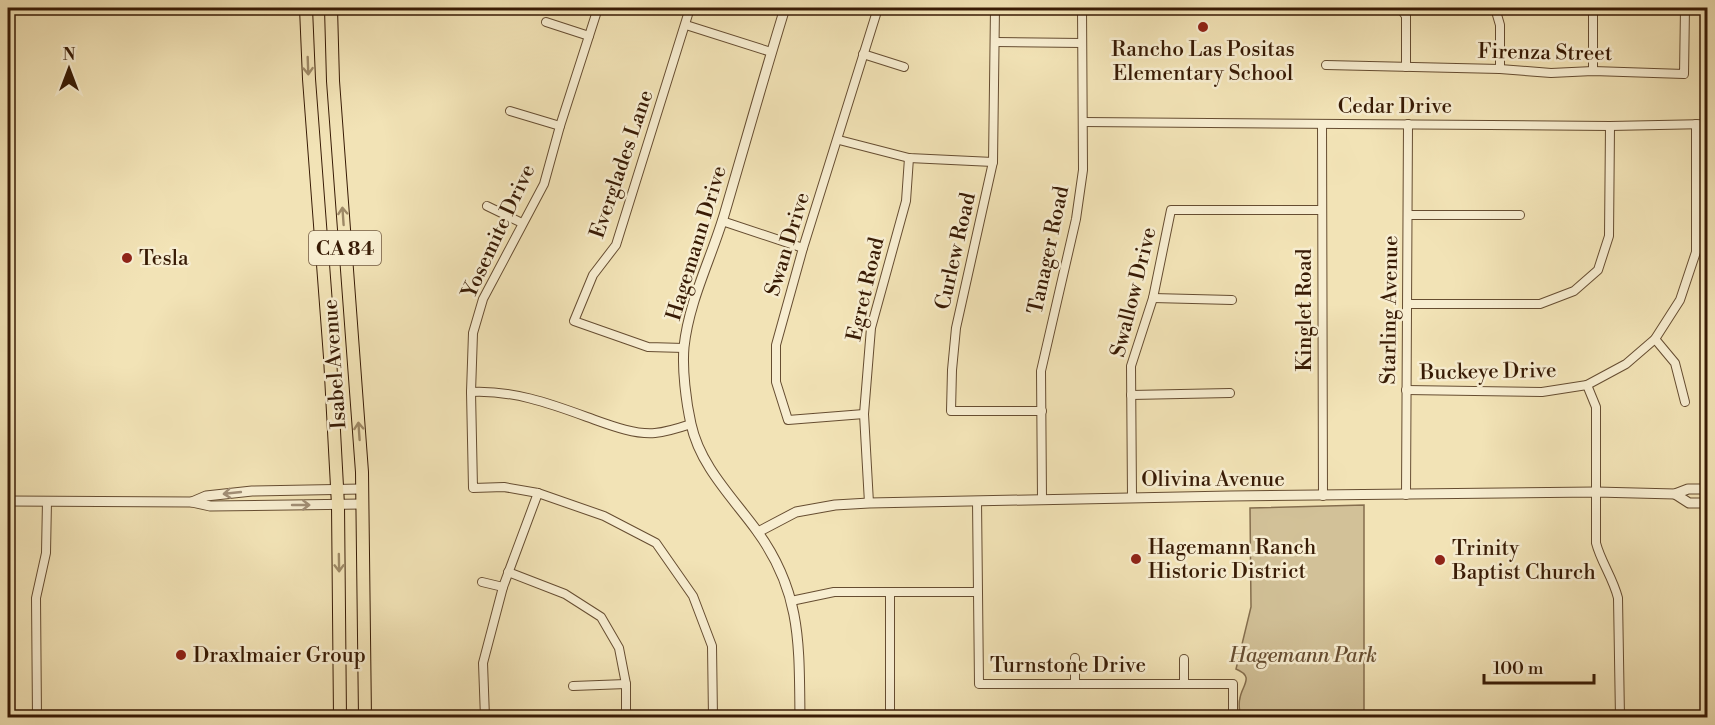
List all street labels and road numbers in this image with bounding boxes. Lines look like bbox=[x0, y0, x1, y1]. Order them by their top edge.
street label: Firenza Street bbox=[1477, 39, 1613, 67]
street label: Everglades Lane bbox=[584, 87, 659, 242]
street label: Cedar Drive bbox=[1338, 94, 1452, 120]
street label: Yosemite Drive bbox=[456, 160, 541, 303]
street label: Hagemann Drive bbox=[661, 163, 733, 324]
street label: Tanager Road bbox=[1023, 184, 1075, 317]
street label: Swan Drive bbox=[760, 189, 816, 299]
street label: Curlew Road bbox=[930, 190, 982, 312]
street label: Swallow Drive bbox=[1105, 225, 1163, 360]
road number: CA 84 bbox=[309, 231, 381, 265]
street label: Egret Road bbox=[841, 235, 891, 344]
street label: Starling Avenue bbox=[1376, 235, 1404, 385]
street label: Kinglet Road bbox=[1292, 248, 1318, 371]
street label: Isabel Avenue bbox=[317, 298, 353, 430]
street label: Buckeye Drive bbox=[1418, 358, 1557, 386]
street label: Olivina Avenue bbox=[1141, 467, 1285, 493]
street label: Turnstone Drive bbox=[990, 653, 1146, 679]

